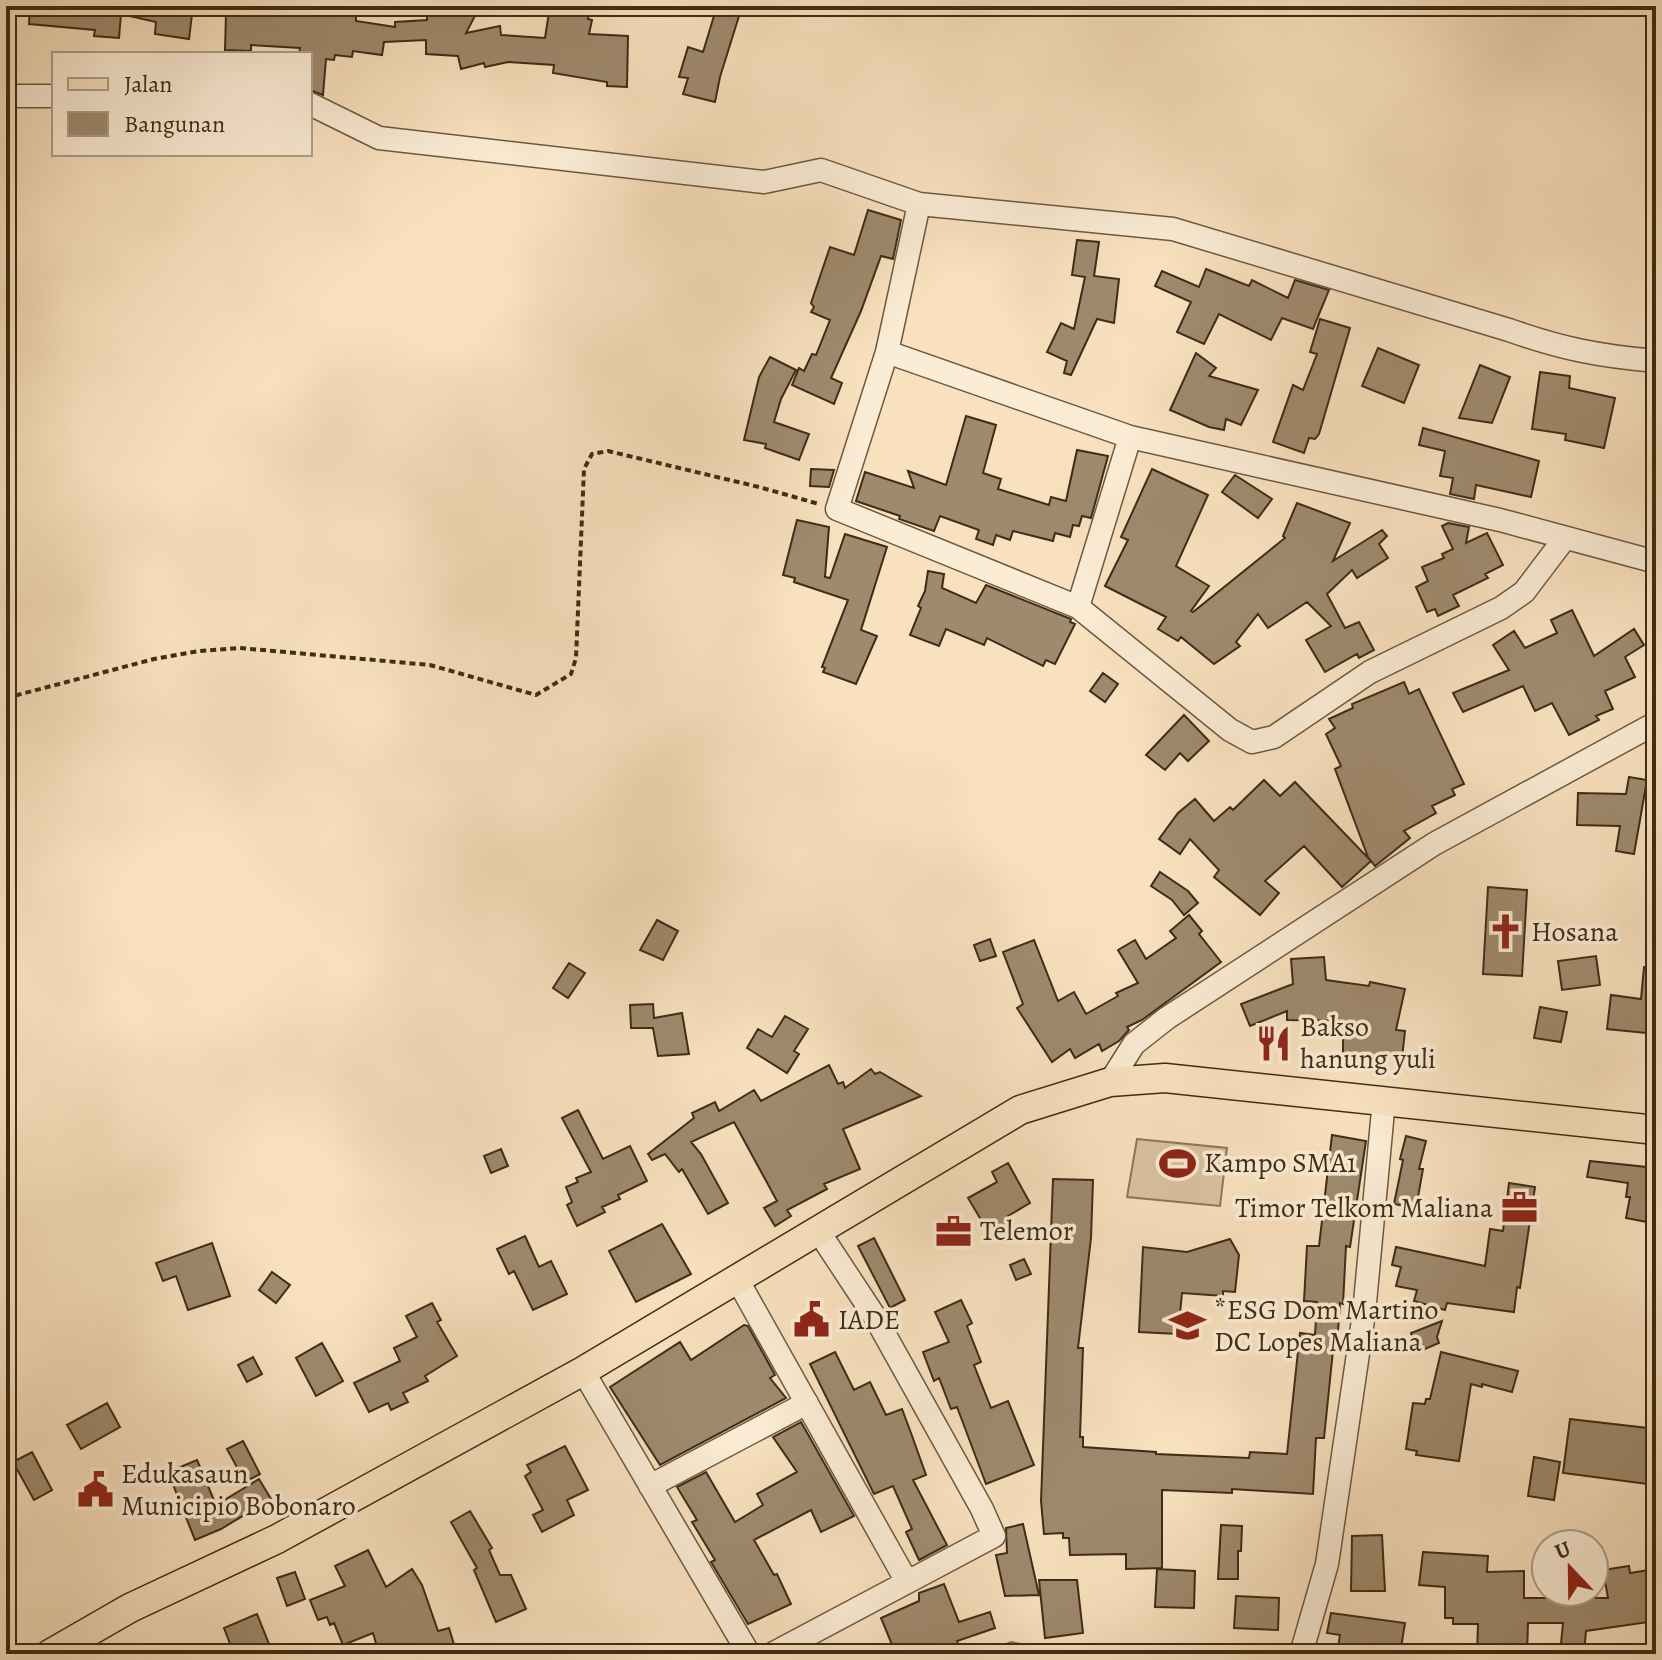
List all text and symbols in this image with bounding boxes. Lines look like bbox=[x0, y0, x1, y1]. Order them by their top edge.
legend bbox=[52, 52, 312, 156]
text: Jalan bbox=[124, 68, 173, 100]
text: Bangunan bbox=[124, 108, 225, 140]
church icon: Hosana bbox=[1486, 913, 1524, 951]
place label: Hosana bbox=[1531, 913, 1618, 951]
place label: Bakso hanung yuli bbox=[1300, 1008, 1436, 1078]
restaurant icon: Bakso hanung yuli bbox=[1255, 1024, 1293, 1062]
sports icon: Kampo SMA1 bbox=[1159, 1144, 1197, 1182]
place label: Kampo SMA1 bbox=[1204, 1144, 1356, 1182]
place label: Timor Telkom Maliana bbox=[1235, 1189, 1493, 1227]
office icon: Timor Telkom Maliana bbox=[1500, 1189, 1538, 1227]
office icon: Telemor bbox=[935, 1212, 973, 1250]
place label: Telemor bbox=[980, 1212, 1074, 1250]
place label: *ESG Dom Martino DC Lopes Maliana bbox=[1214, 1291, 1438, 1361]
public building icon: IADE bbox=[793, 1301, 831, 1339]
place label: IADE bbox=[838, 1301, 900, 1339]
school or university icon: *ESG Dom Martino DC Lopes Maliana bbox=[1169, 1307, 1207, 1345]
place label: Edukasaun Municipio Bobonaro bbox=[121, 1455, 356, 1525]
public building icon: Edukasaun Municipio Bobonaro bbox=[76, 1471, 114, 1509]
north arrow bbox=[1530, 1528, 1610, 1608]
text: U bbox=[1551, 1534, 1576, 1567]

